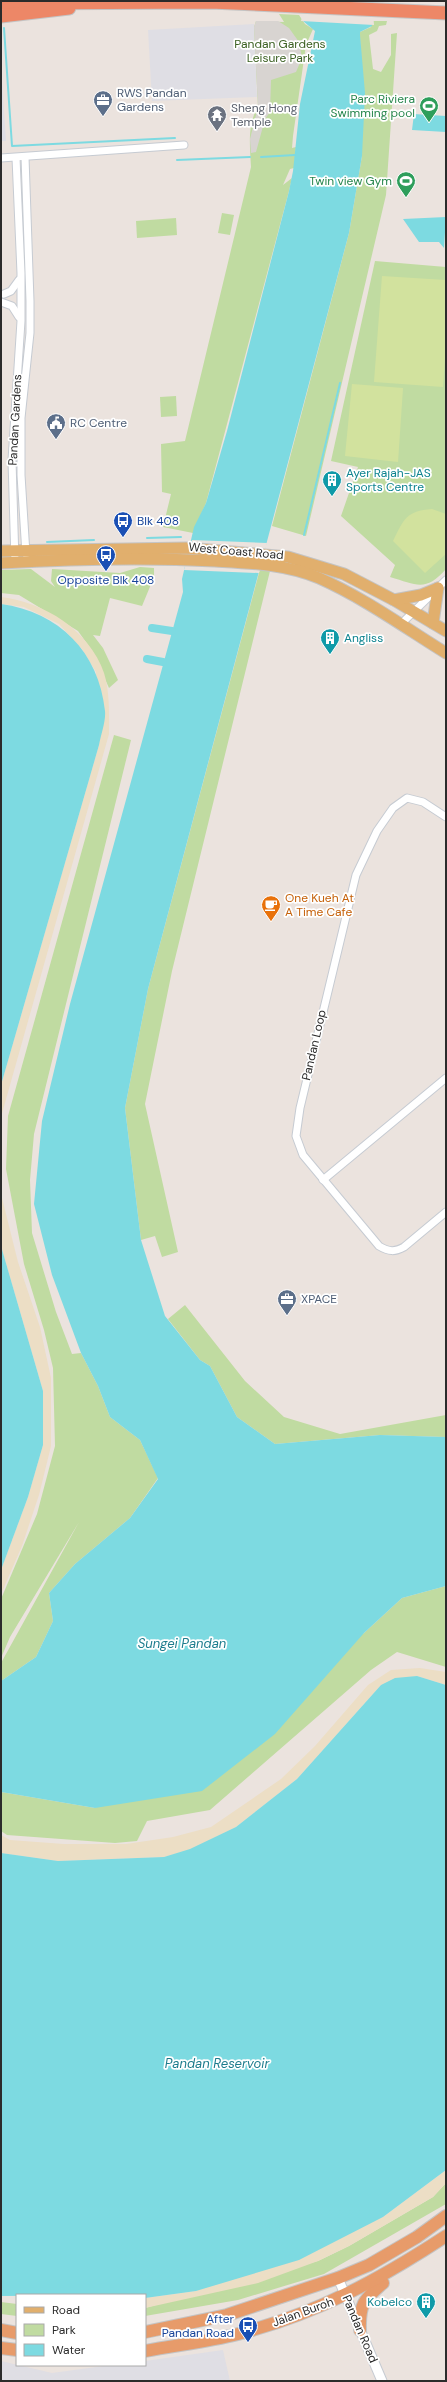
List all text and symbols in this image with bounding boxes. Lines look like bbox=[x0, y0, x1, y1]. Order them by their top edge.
park label: Pandan Gardens Leisure Park bbox=[234, 36, 326, 66]
place label: RWS Pandan Gardens bbox=[117, 85, 187, 115]
office icon: RWS Pandan Gardens bbox=[92, 89, 114, 117]
place label: Parc Riviera Swimming pool bbox=[331, 91, 415, 121]
sports icon: Parc Riviera Swimming pool bbox=[418, 95, 440, 123]
place label: Sheng Hong Temple bbox=[231, 100, 298, 130]
temple icon: Sheng Hong Temple bbox=[206, 104, 228, 132]
sports icon: Twin view Gym bbox=[395, 170, 417, 198]
place label: Twin view Gym bbox=[309, 173, 392, 189]
street label: Pandan Gardens bbox=[5, 374, 25, 466]
public building icon: RC Centre bbox=[45, 412, 67, 440]
place label: RC Centre bbox=[70, 415, 127, 431]
place label: Ayer Rajah-JAS Sports Centre bbox=[346, 465, 431, 495]
building icon: Ayer Rajah-JAS Sports Centre bbox=[321, 469, 343, 497]
bus stop icon: Blk 408 bbox=[112, 510, 134, 538]
place label: Blk 408 bbox=[137, 513, 179, 529]
street label: West Coast Road bbox=[188, 539, 284, 563]
bus stop icon: Opposite Blk 408 bbox=[95, 544, 117, 572]
place label: Opposite Blk 408 bbox=[58, 572, 154, 588]
building icon: Angliss bbox=[319, 627, 341, 655]
place label: Angliss bbox=[344, 630, 383, 646]
place label: One Kueh At A Time Cafe bbox=[285, 890, 354, 920]
cafe icon: One Kueh At A Time Cafe bbox=[260, 894, 282, 922]
street label: Pandan Loop bbox=[298, 1008, 330, 1082]
office icon: XPACE bbox=[276, 1288, 298, 1316]
place label: XPACE bbox=[301, 1291, 337, 1307]
water label: Sungei Pandan bbox=[138, 1635, 226, 1652]
water label: Pandan Reservoir bbox=[165, 2055, 270, 2072]
building icon: Kobelco bbox=[415, 2291, 437, 2319]
street label: Jalan Buroh bbox=[270, 2293, 336, 2330]
street label: Pandan Road bbox=[339, 2293, 381, 2365]
legend bbox=[16, 2294, 146, 2366]
place label: Kobelco bbox=[367, 2294, 412, 2310]
text: Road bbox=[52, 2302, 80, 2318]
place label: After Pandan Road bbox=[162, 2311, 235, 2341]
bus stop icon: After Pandan Road bbox=[237, 2315, 259, 2343]
text: Park bbox=[52, 2322, 76, 2338]
text: Water bbox=[52, 2342, 86, 2358]

